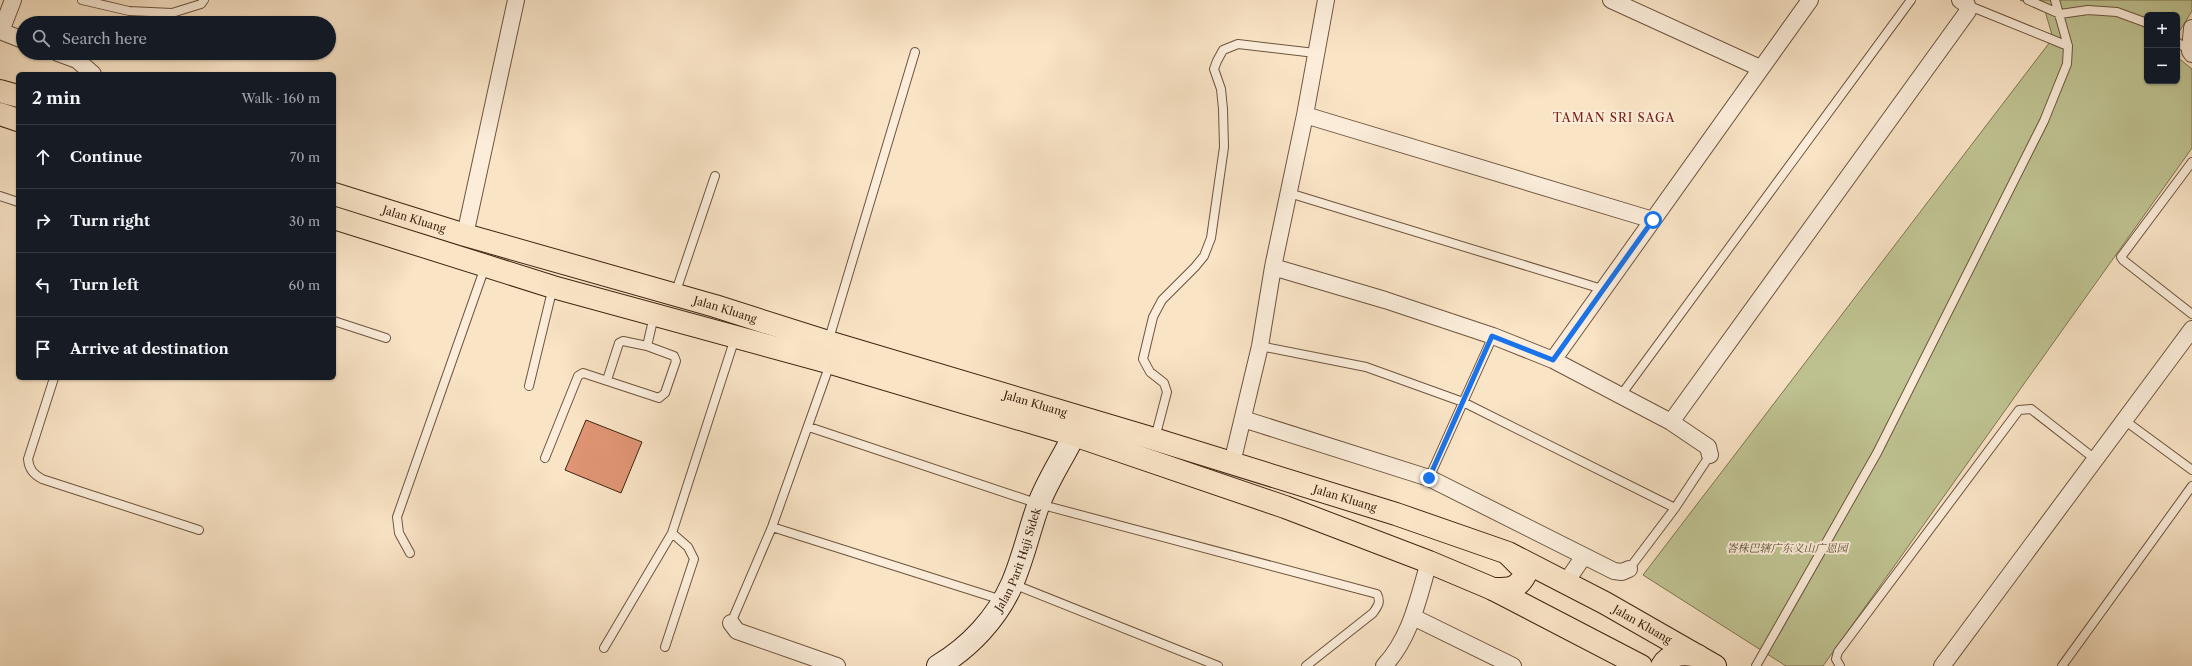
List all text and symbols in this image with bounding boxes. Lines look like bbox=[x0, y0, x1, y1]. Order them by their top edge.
map controls bbox=[2144, 12, 2180, 84]
button: + bbox=[2144, 12, 2180, 48]
search box bbox=[16, 16, 336, 60]
icon: search bbox=[30, 27, 52, 49]
text: Search here bbox=[62, 29, 147, 48]
button: − bbox=[2144, 48, 2180, 84]
text: 2 min bbox=[32, 88, 81, 108]
text: Walk · 160 m bbox=[241, 90, 320, 106]
district label: TAMAN SRI SAGA bbox=[1553, 110, 1675, 125]
icon: ahead bbox=[32, 146, 54, 168]
text: Continue bbox=[70, 147, 142, 166]
text: 70 m bbox=[290, 149, 320, 165]
street label: Jalan Kluang bbox=[379, 202, 448, 236]
icon: right bbox=[32, 210, 54, 232]
text: Turn right bbox=[70, 211, 150, 230]
route start bbox=[1644, 211, 1662, 229]
text: 30 m bbox=[289, 213, 320, 229]
icon: left bbox=[32, 274, 54, 296]
text: Turn left bbox=[70, 275, 139, 294]
text: 60 m bbox=[289, 277, 320, 293]
street label: Jalan Kluang bbox=[690, 293, 759, 326]
icon: arrive bbox=[32, 338, 54, 360]
text: Arrive at destination bbox=[70, 339, 229, 358]
street label: Jalan Kluang bbox=[1000, 387, 1069, 420]
route end bbox=[1420, 469, 1438, 487]
street label: Jalan Kluang bbox=[1310, 481, 1379, 515]
street label: Jalan Parit Haji Sidek bbox=[990, 505, 1044, 616]
park label: 峇株巴辖广东义山广恩园 bbox=[1727, 541, 1849, 555]
street label: Jalan Kluang bbox=[1609, 601, 1674, 647]

